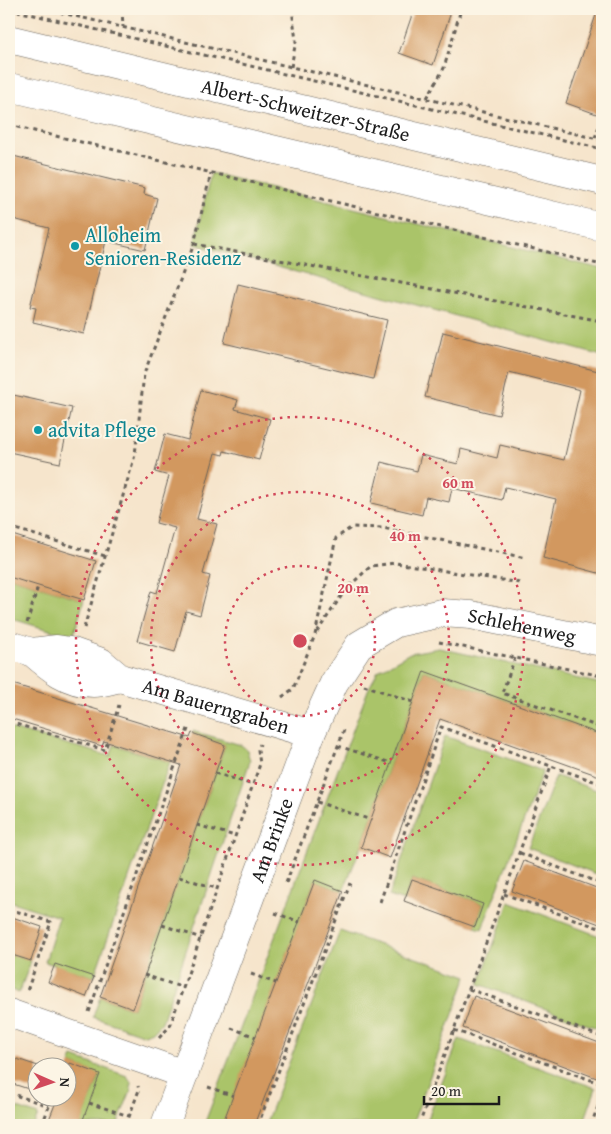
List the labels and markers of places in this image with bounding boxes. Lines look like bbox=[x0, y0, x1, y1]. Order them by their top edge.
place label: Alloheim Senioren-Residenz bbox=[85, 220, 241, 272]
marker: Alloheim Senioren-Residenz bbox=[69, 240, 81, 252]
place label: advita Pflege bbox=[48, 415, 156, 444]
marker: advita Pflege bbox=[32, 424, 44, 436]
centre of rings bbox=[291, 632, 309, 650]

